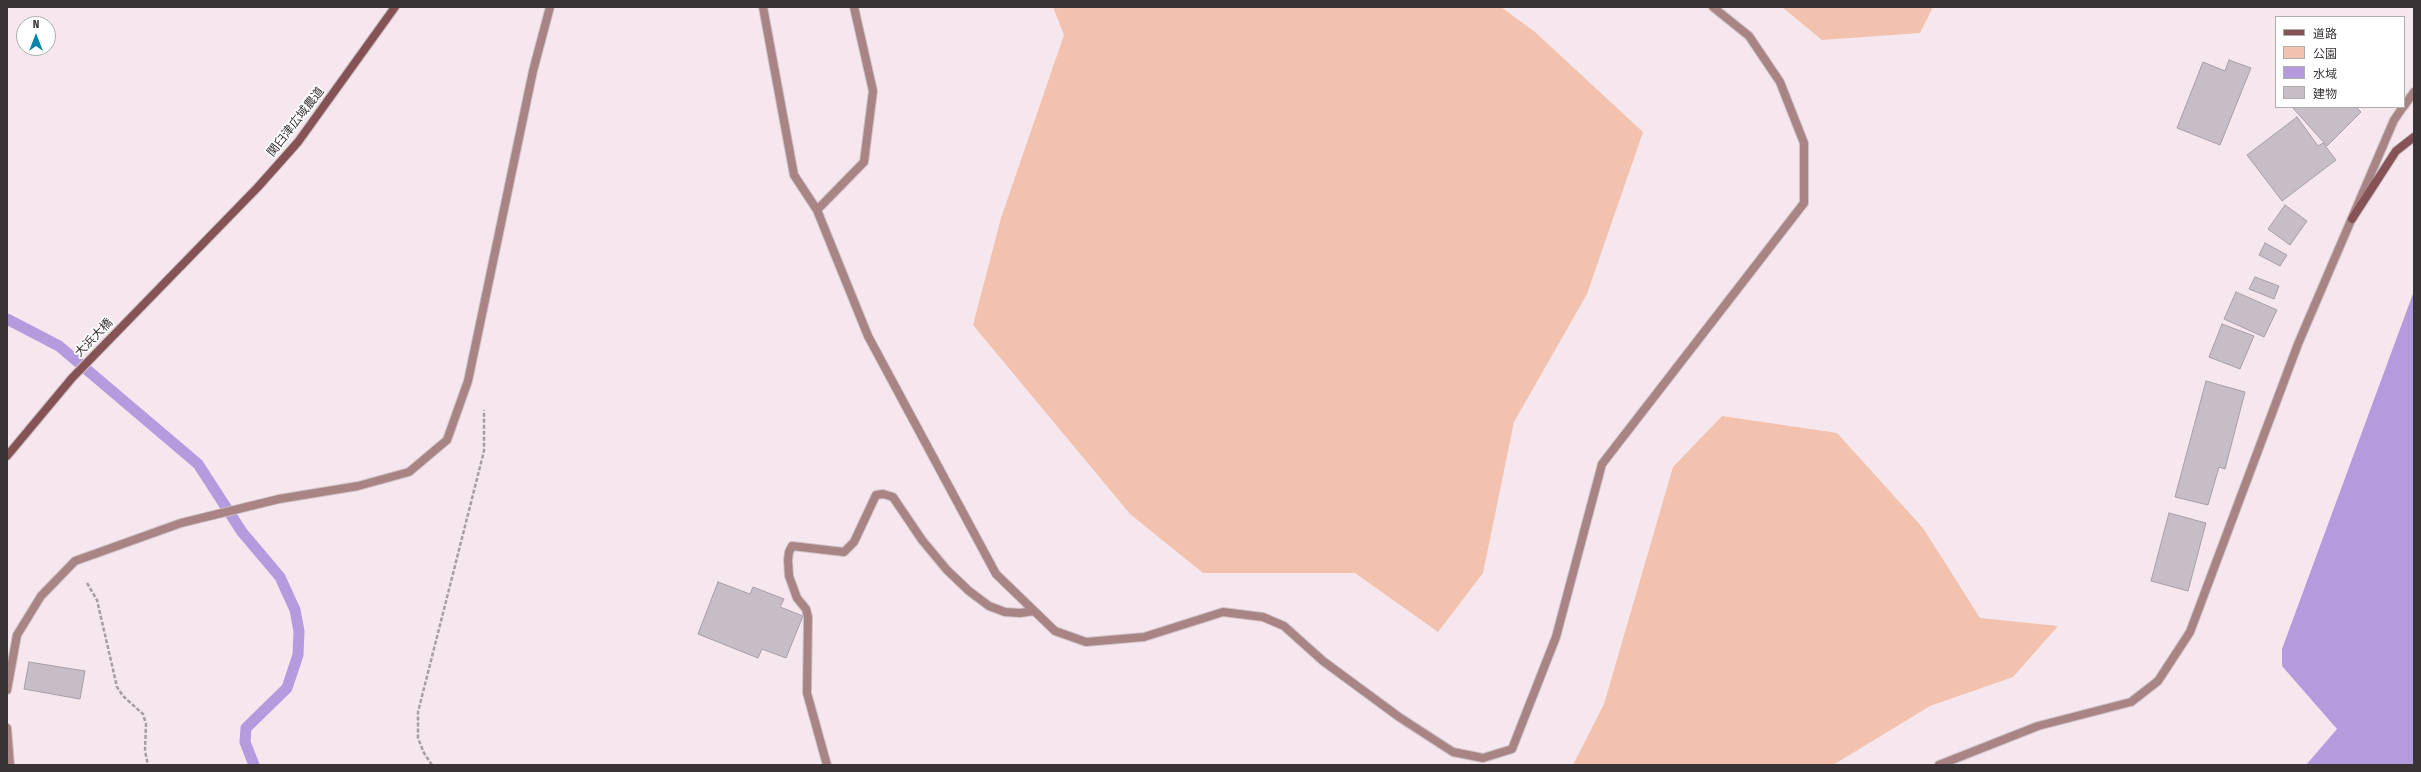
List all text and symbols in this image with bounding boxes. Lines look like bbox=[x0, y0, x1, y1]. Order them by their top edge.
north arrow bbox=[16, 16, 56, 56]
legend bbox=[2275, 16, 2405, 108]
text: N bbox=[33, 18, 39, 31]
text: 道路 bbox=[2313, 27, 2337, 41]
text: 公園 bbox=[2313, 47, 2337, 61]
text: 水域 bbox=[2313, 67, 2337, 81]
street label: 関臼津広域農道 bbox=[264, 84, 328, 160]
text: 建物 bbox=[2313, 87, 2337, 101]
street label: 大浜大橋 bbox=[72, 316, 116, 360]

